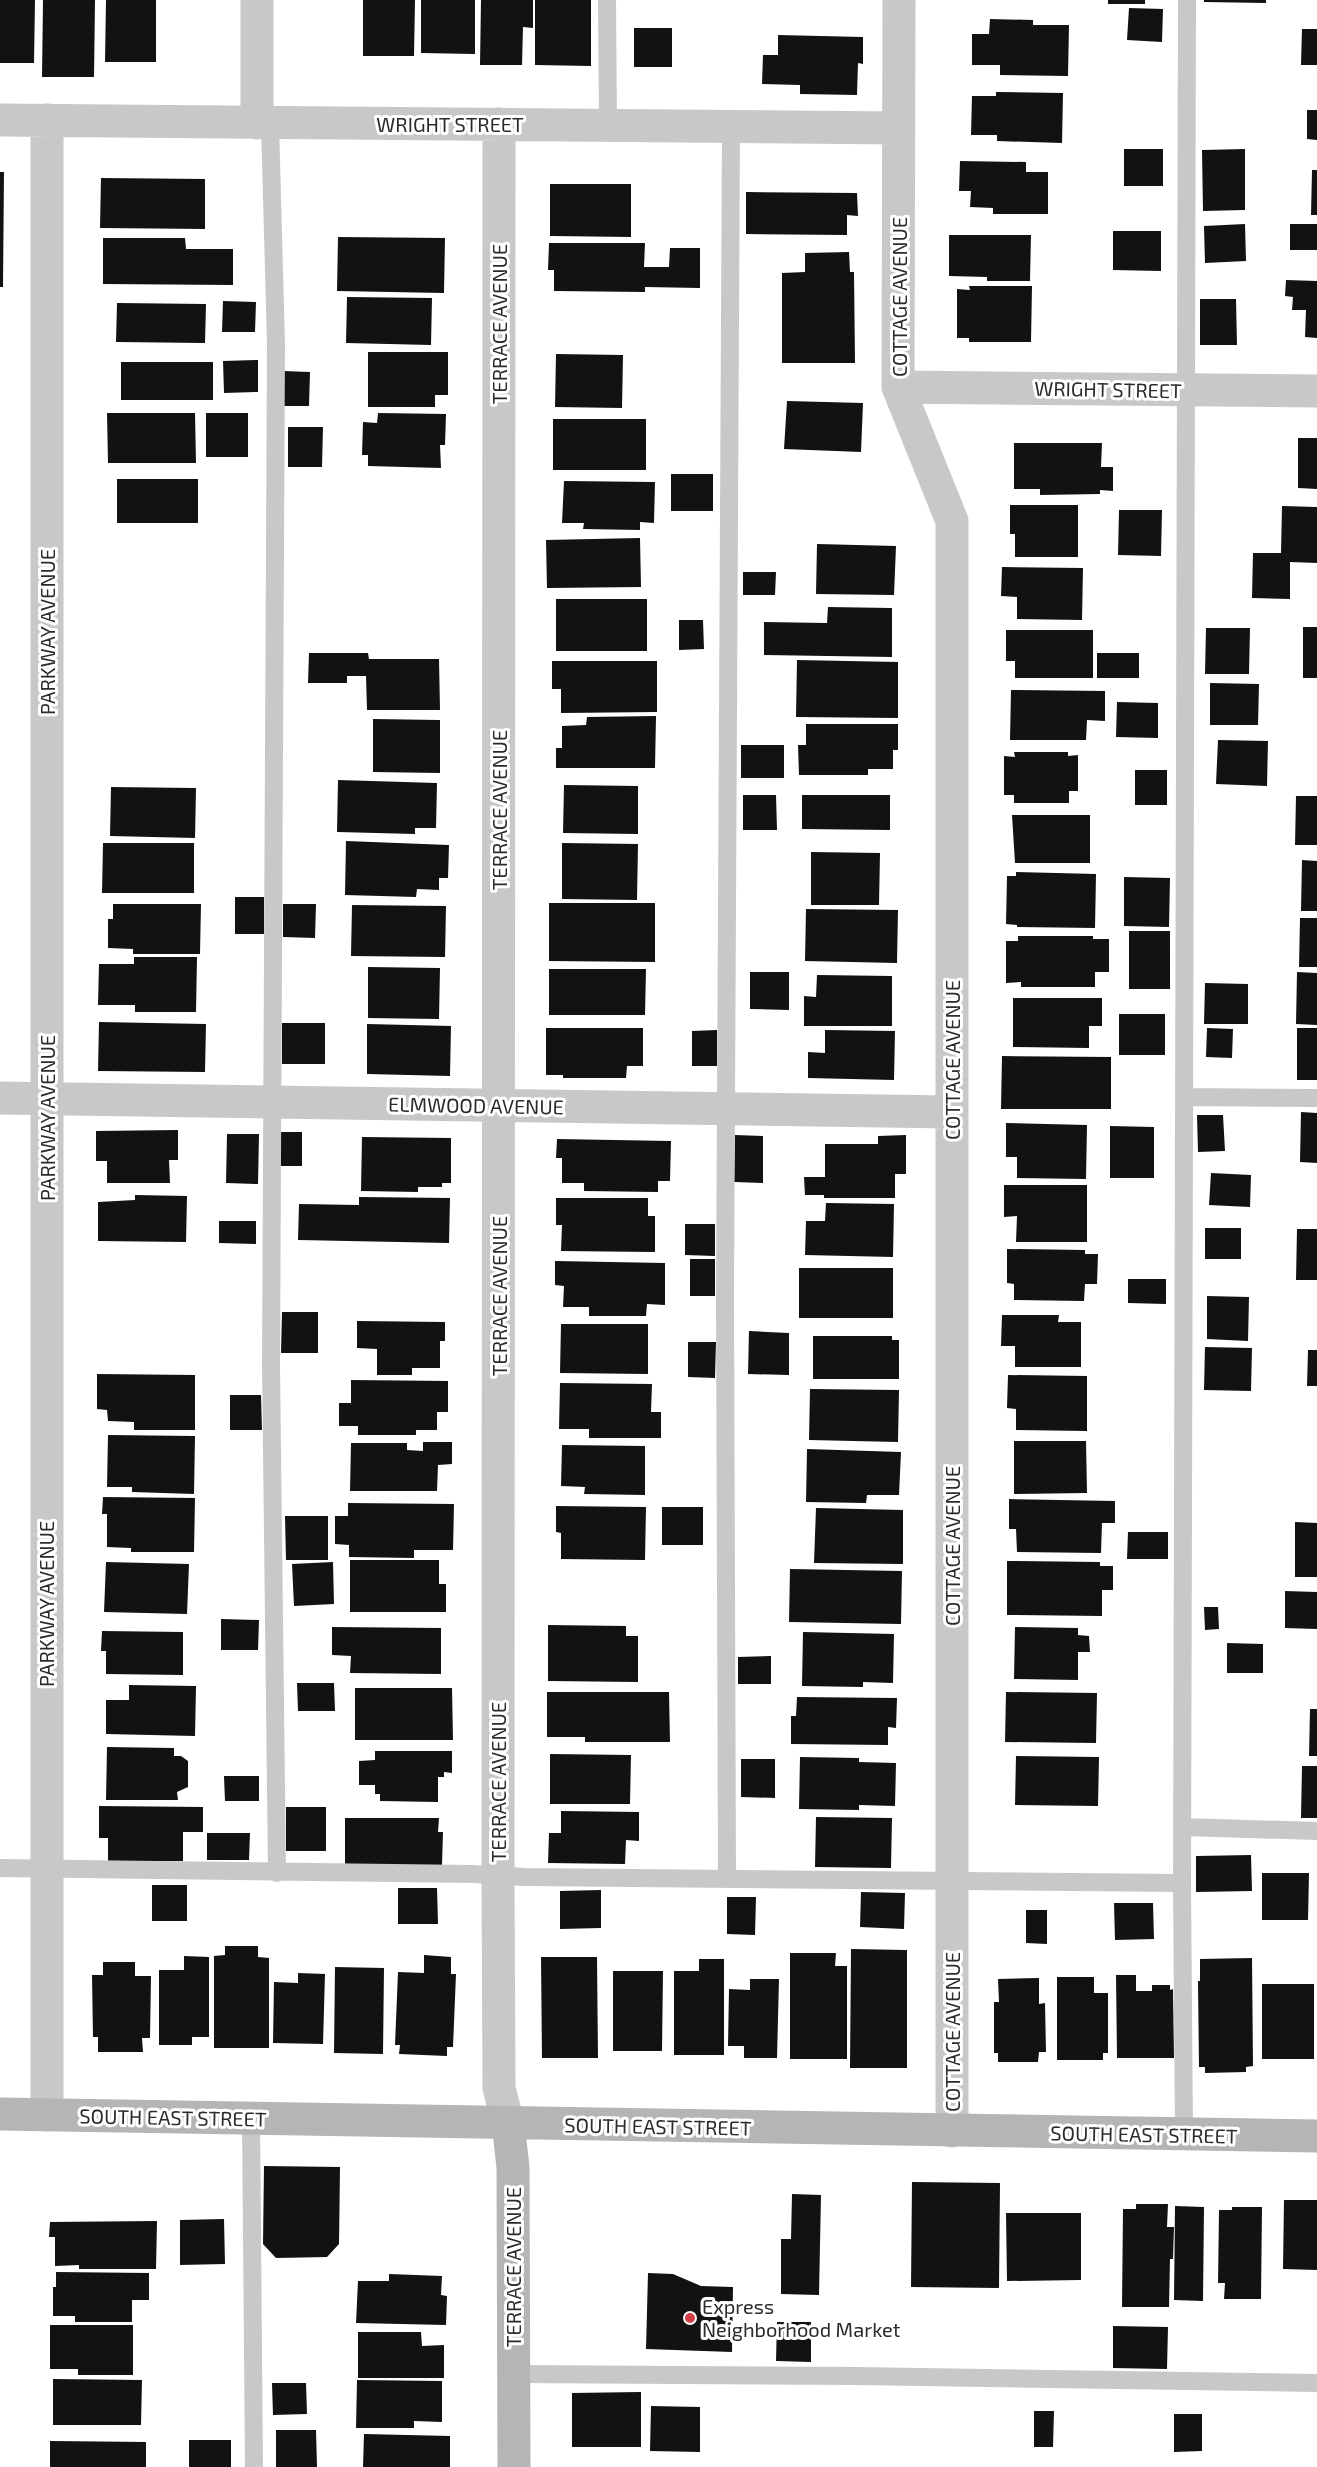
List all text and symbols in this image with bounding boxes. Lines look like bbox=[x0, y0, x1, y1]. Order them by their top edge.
street label: WRIGHT STREET bbox=[376, 112, 524, 136]
street label: COTTAGE AVENUE bbox=[887, 217, 911, 377]
street label: TERRACE AVENUE bbox=[487, 244, 511, 404]
street label: WRIGHT STREET bbox=[1034, 376, 1182, 402]
street label: PARKWAY AVENUE bbox=[35, 549, 59, 715]
street label: TERRACE AVENUE bbox=[487, 730, 511, 890]
street label: COTTAGE AVENUE bbox=[940, 980, 964, 1140]
street label: PARKWAY AVENUE bbox=[35, 1035, 59, 1201]
street label: ELMWOOD AVENUE bbox=[388, 1091, 564, 1119]
street label: TERRACE AVENUE bbox=[487, 1216, 511, 1376]
street label: COTTAGE AVENUE bbox=[940, 1466, 964, 1626]
street label: PARKWAY AVENUE bbox=[34, 1521, 58, 1687]
street label: TERRACE AVENUE bbox=[486, 1702, 510, 1862]
street label: COTTAGE AVENUE bbox=[940, 1952, 964, 2112]
street label: SOUTH EAST STREET bbox=[79, 2103, 267, 2131]
street label: SOUTH EAST STREET bbox=[564, 2112, 752, 2140]
street label: SOUTH EAST STREET bbox=[1050, 2120, 1238, 2148]
street label: TERRACE AVENUE bbox=[501, 2187, 525, 2347]
place label: Express Neighborhood Market bbox=[702, 2294, 901, 2341]
marker: Express Neighborhood Market bbox=[683, 2311, 697, 2325]

